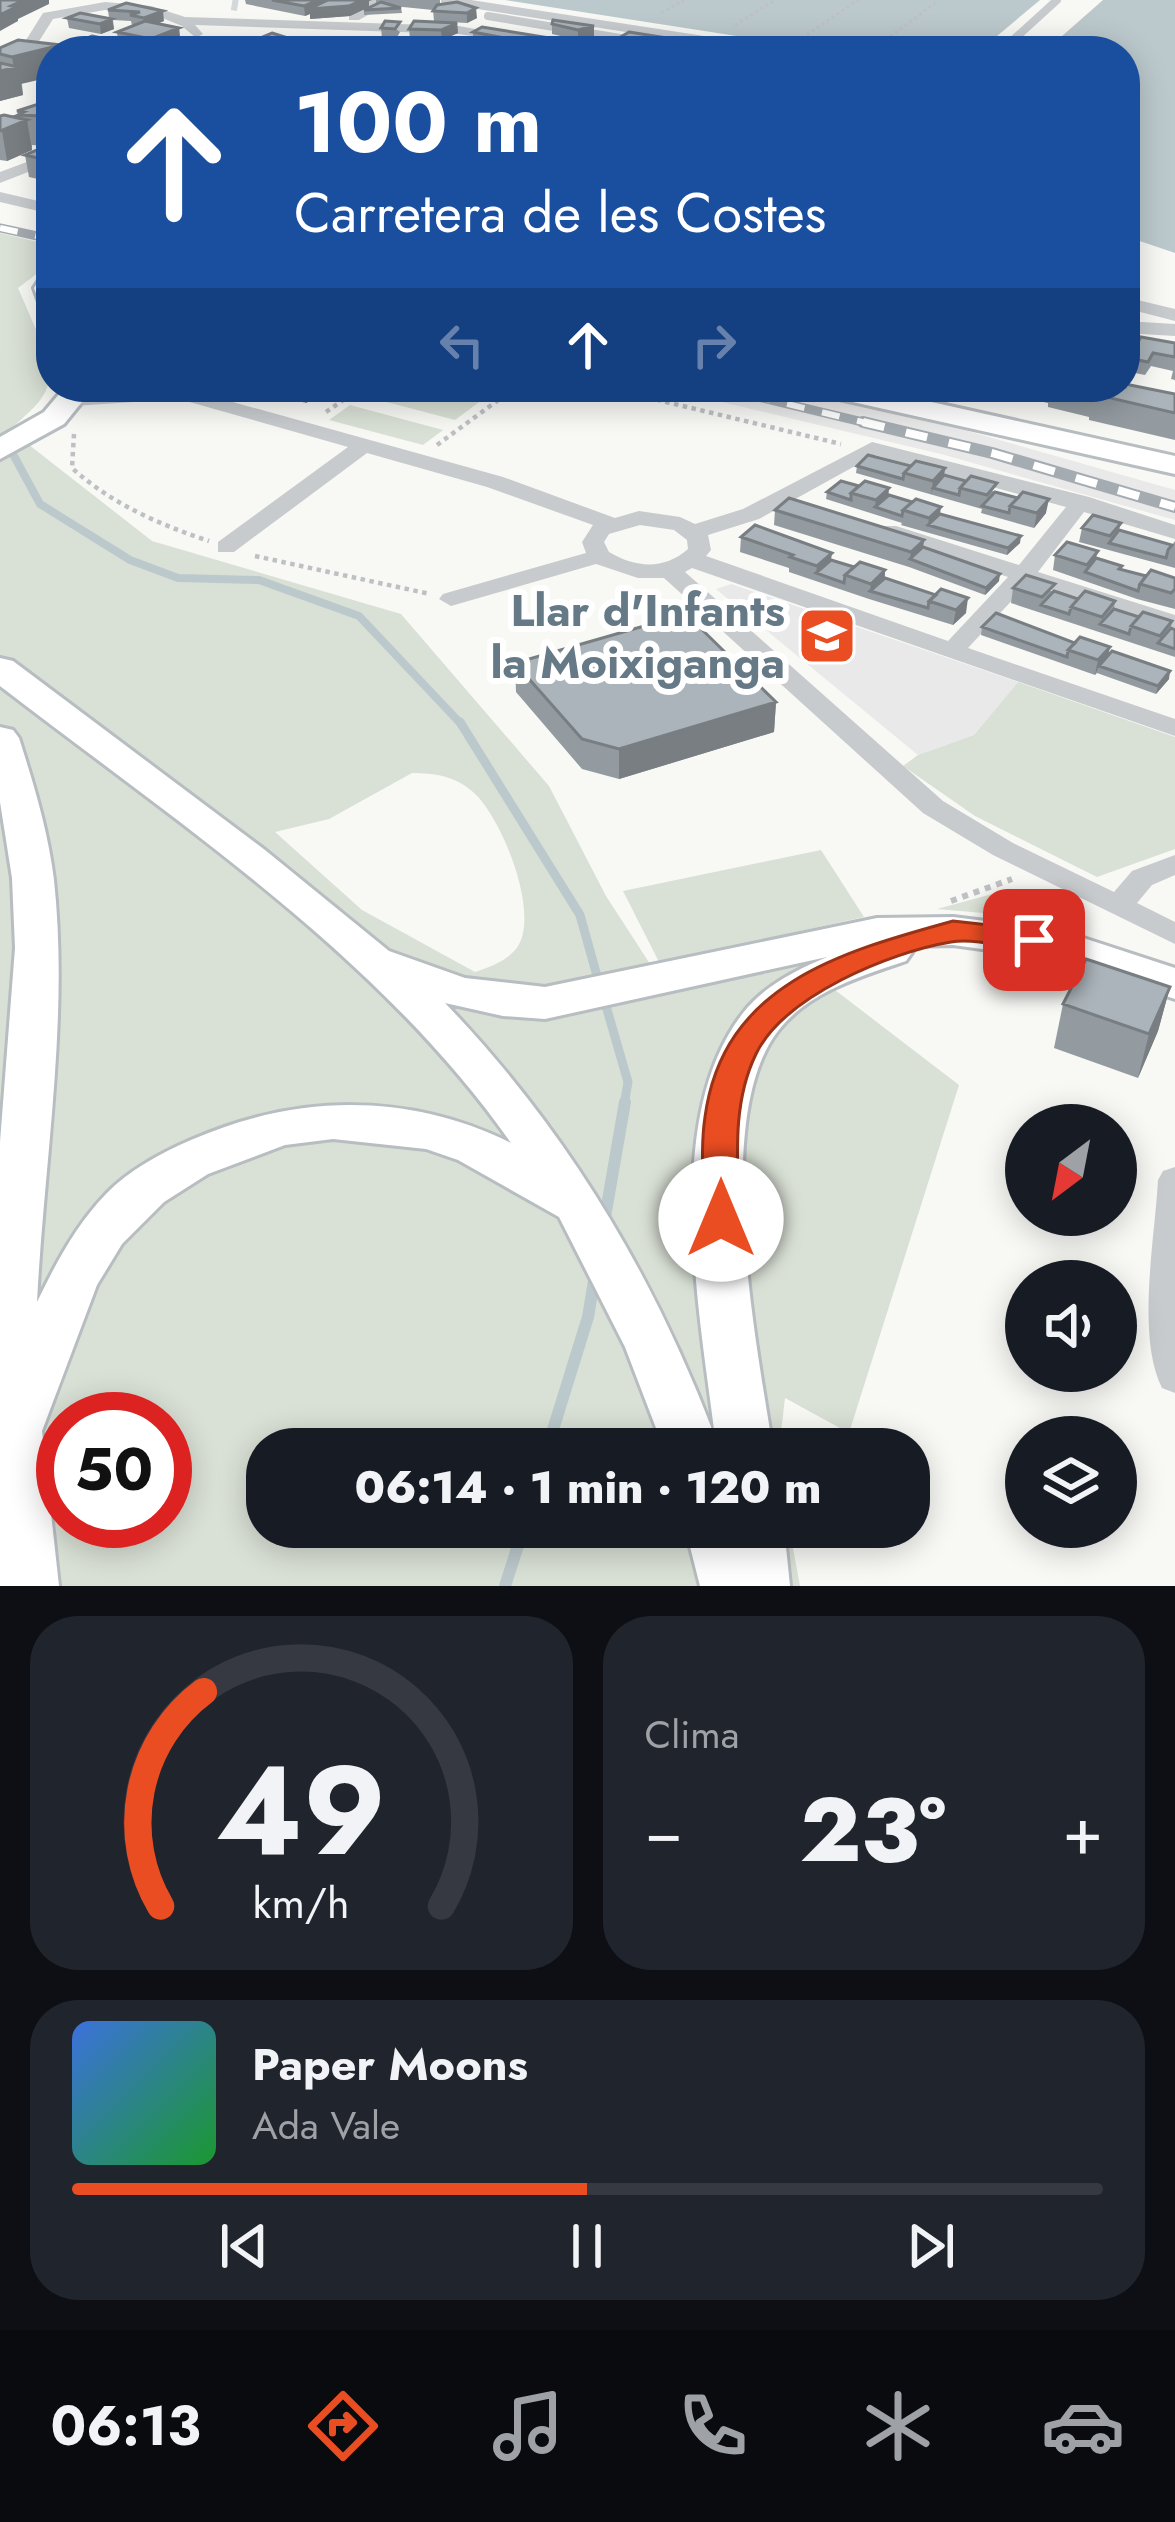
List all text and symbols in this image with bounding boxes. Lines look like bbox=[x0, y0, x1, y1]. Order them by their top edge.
text: 100 m bbox=[294, 62, 542, 184]
icon: ahead bbox=[96, 84, 252, 240]
text: Carretera de les Costes bbox=[294, 174, 826, 252]
icon: left bbox=[429, 312, 495, 378]
icon: ahead bbox=[555, 312, 621, 378]
icon: right bbox=[681, 312, 747, 378]
place label: Llar d'Infants la Moixiganga bbox=[490, 578, 785, 695]
school or university icon: Llar d'Infants la Moixiganga bbox=[796, 605, 858, 667]
pin bbox=[983, 889, 1085, 991]
icon: arrive bbox=[1001, 907, 1067, 973]
north arrow bbox=[1005, 1104, 1137, 1236]
map controls bbox=[1005, 1104, 1137, 1548]
position arrow bbox=[658, 1156, 784, 1282]
button: sound bbox=[1005, 1260, 1137, 1392]
speed limit sign: 50 bbox=[36, 1392, 192, 1548]
button: layers bbox=[1005, 1416, 1137, 1548]
text: 06:14 · 1 min · 120 m bbox=[355, 1455, 821, 1520]
text: Clima bbox=[645, 1706, 740, 1763]
text: 49 bbox=[216, 1721, 387, 1902]
text: 23° bbox=[800, 1765, 946, 1895]
text: − bbox=[645, 1783, 683, 1879]
text: + bbox=[1062, 1783, 1103, 1879]
text: km/h bbox=[253, 1872, 350, 1934]
text: Paper Moons bbox=[252, 2032, 528, 2097]
text: Ada Vale bbox=[252, 2097, 400, 2154]
icon: previous bbox=[211, 2213, 277, 2279]
icon: pause bbox=[554, 2213, 620, 2279]
icon: next bbox=[898, 2213, 964, 2279]
icon: directions bbox=[301, 2384, 385, 2468]
icon: music bbox=[486, 2384, 570, 2468]
icon: phone bbox=[671, 2384, 755, 2468]
icon: climate bbox=[856, 2384, 940, 2468]
icon: car bbox=[1041, 2384, 1125, 2468]
text: 06:13 bbox=[50, 2387, 201, 2465]

